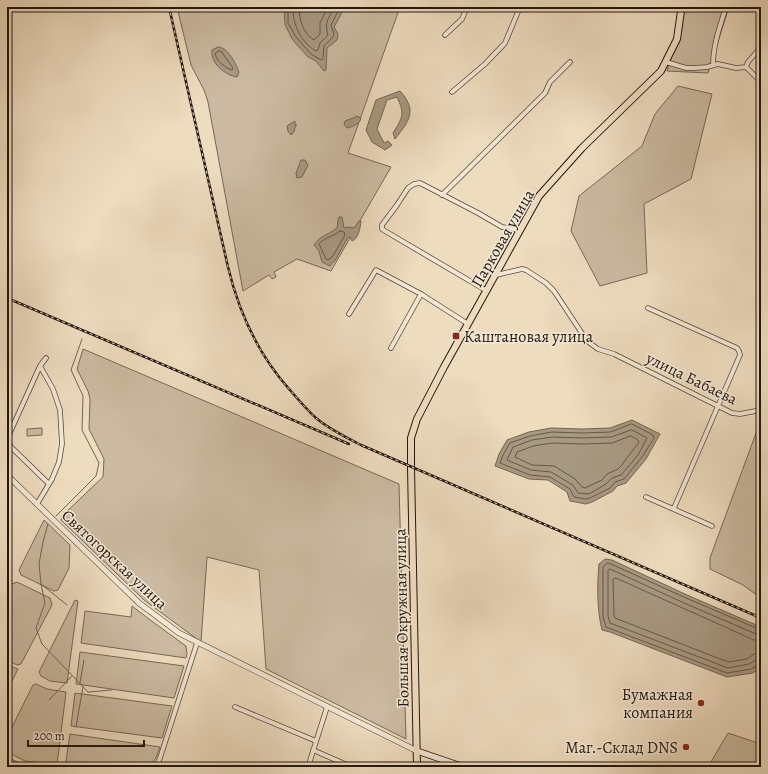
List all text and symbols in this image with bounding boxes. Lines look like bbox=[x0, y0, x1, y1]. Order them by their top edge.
street label: Парковая улица bbox=[466, 185, 540, 291]
place label: Каштановая улица bbox=[464, 326, 594, 348]
marker: Каштановая улица bbox=[451, 331, 461, 341]
street label: улица Бабаева bbox=[641, 347, 741, 411]
street label: Святогорская улица bbox=[57, 505, 173, 615]
street label: Большая Окружная улица bbox=[389, 528, 415, 708]
place label: Бумажная компания bbox=[622, 684, 693, 724]
marker: Бумажная компания bbox=[696, 698, 706, 708]
scale bar bbox=[28, 722, 144, 748]
text: 200 m bbox=[34, 728, 65, 744]
place label: Маг.-Склад DNS bbox=[565, 737, 678, 759]
marker: Маг.-Склад DNS bbox=[681, 742, 691, 752]

